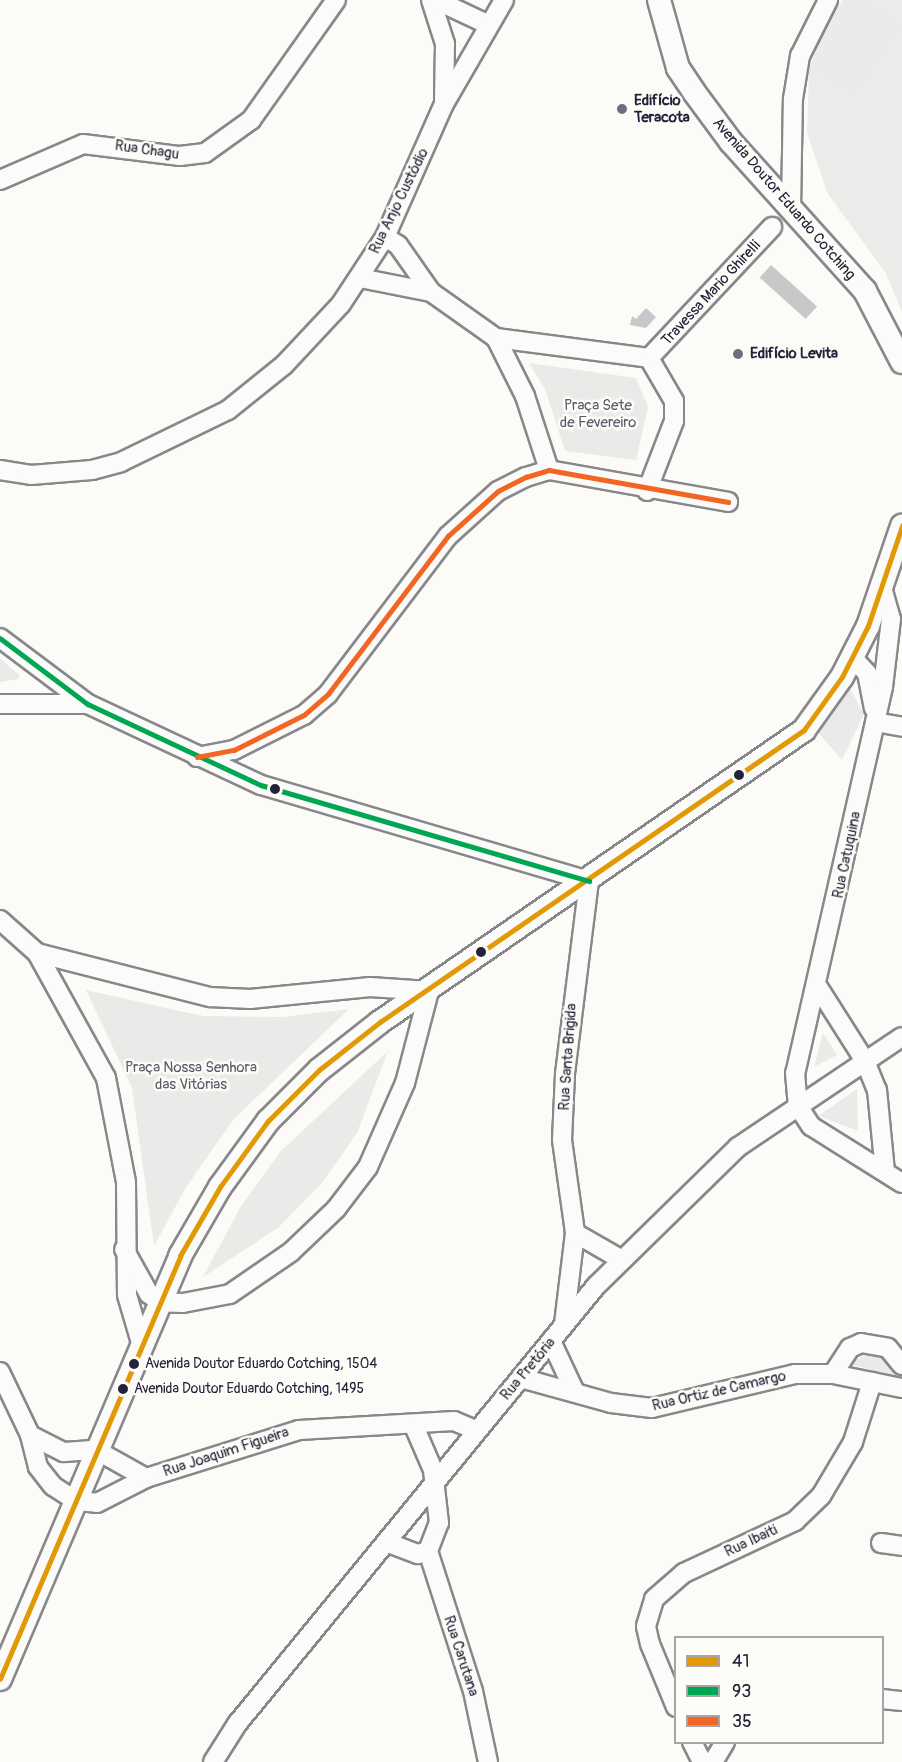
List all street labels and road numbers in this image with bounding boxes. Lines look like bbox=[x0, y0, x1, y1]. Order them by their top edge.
street label: Avenida Doutor Eduardo Cotching bbox=[709, 114, 859, 284]
street label: Rua Chagu bbox=[114, 137, 180, 163]
street label: Rua Anjo Custódio bbox=[366, 145, 432, 257]
street label: Travessa Mario Ghirelli bbox=[658, 237, 764, 349]
street label: Rua Catuquina bbox=[829, 810, 865, 900]
street label: Rua Santa Brigida bbox=[555, 1003, 581, 1111]
street label: Rua Pretória bbox=[497, 1334, 559, 1404]
street label: Rua Ortiz de Camargo bbox=[650, 1367, 788, 1415]
street label: Rua Joaquim Figueira bbox=[161, 1423, 291, 1481]
street label: Rua Ibaiti bbox=[722, 1521, 780, 1561]
street label: Rua Carutana bbox=[440, 1613, 482, 1699]

